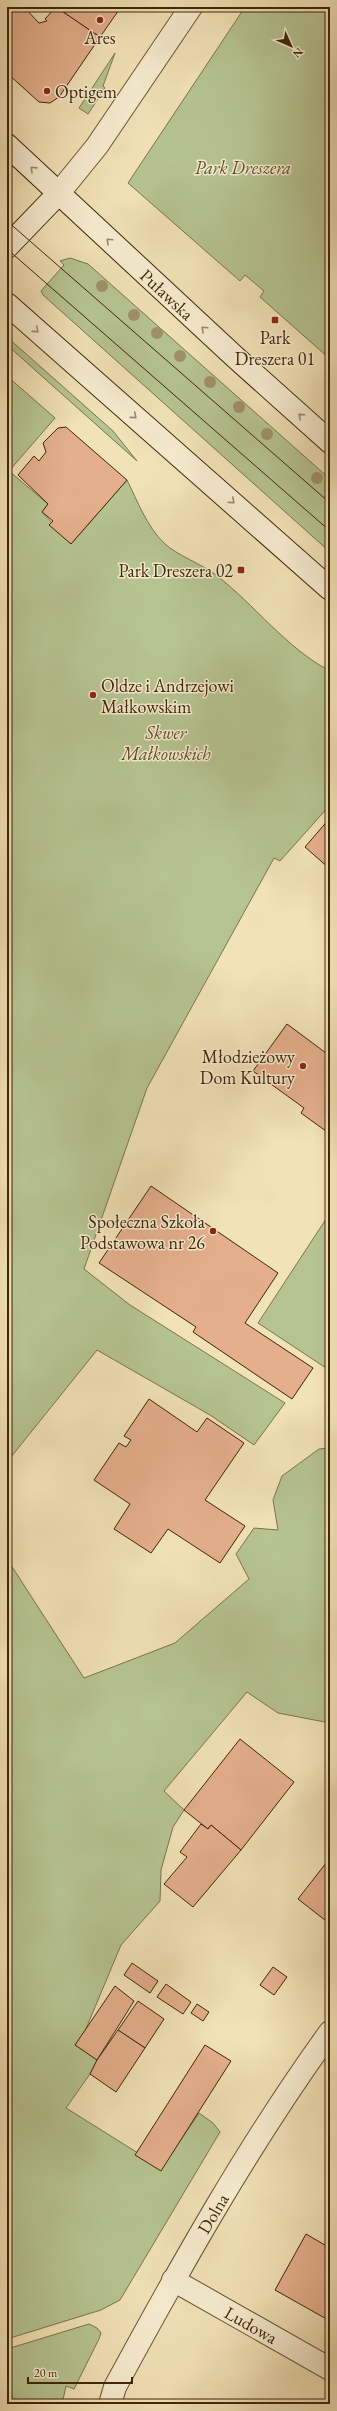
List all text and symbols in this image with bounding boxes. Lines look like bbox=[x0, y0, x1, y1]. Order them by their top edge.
marker: Ares bbox=[95, 15, 105, 25]
place label: Ares bbox=[83, 26, 116, 49]
north arrow bbox=[271, 26, 311, 66]
text: N bbox=[290, 45, 306, 61]
place label: Optigem bbox=[55, 80, 117, 103]
marker: Optigem bbox=[42, 86, 52, 96]
park label: Park Dreszera bbox=[195, 156, 291, 179]
one-way arrow bbox=[30, 167, 38, 174]
one-way arrow bbox=[106, 238, 114, 246]
street label: Puławska bbox=[136, 264, 200, 325]
marker: Park Dreszera 01 bbox=[270, 315, 280, 325]
one-way arrow bbox=[32, 325, 39, 332]
place label: Park Dreszera 01 bbox=[235, 326, 315, 370]
one-way arrow bbox=[202, 327, 209, 334]
one-way arrow bbox=[129, 411, 137, 418]
one-way arrow bbox=[298, 413, 306, 421]
one-way arrow bbox=[227, 497, 235, 504]
place label: Park Dreszera 02 bbox=[118, 559, 233, 582]
marker: Park Dreszera 02 bbox=[236, 565, 246, 575]
place label: Oldze i Andrzejowi Małkowskim bbox=[101, 674, 235, 718]
marker: Oldze i Andrzejowi Małkowskim bbox=[88, 690, 98, 700]
park label: Skwer Małkowskich bbox=[120, 721, 211, 765]
place label: Młodzieżowy Dom Kultury bbox=[200, 1045, 295, 1089]
marker: Młodzieżowy Dom Kultury bbox=[298, 1061, 308, 1071]
place label: Społeczna Szkoła Podstawowa nr 26 bbox=[80, 1210, 206, 1254]
marker: Społeczna Szkoła Podstawowa nr 26 bbox=[208, 1226, 218, 1236]
street label: Dolna bbox=[192, 2188, 234, 2238]
street label: Ludowa bbox=[221, 2300, 282, 2349]
scale bar bbox=[28, 2359, 132, 2385]
text: 20 m bbox=[34, 2365, 58, 2381]

